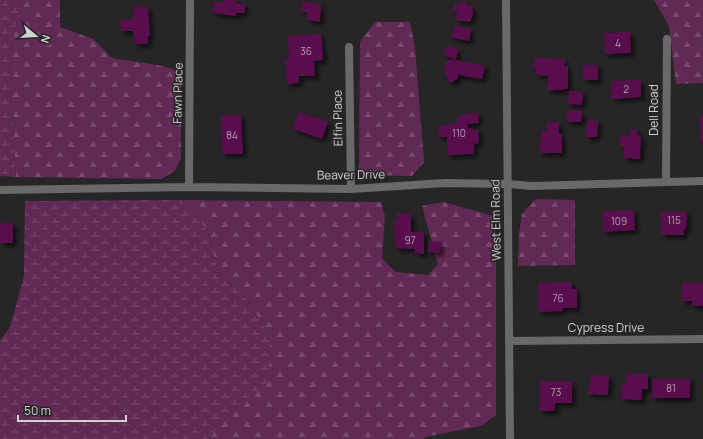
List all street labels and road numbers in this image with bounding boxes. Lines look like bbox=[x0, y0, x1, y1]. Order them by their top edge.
street label: Fawn Place bbox=[168, 62, 187, 124]
street label: Dell Road bbox=[645, 84, 662, 136]
street label: Elfin Place bbox=[329, 90, 346, 146]
street label: Beaver Drive bbox=[317, 165, 385, 184]
street label: West Elm Road bbox=[486, 179, 505, 261]
street label: Cypress Drive bbox=[568, 319, 644, 336]

